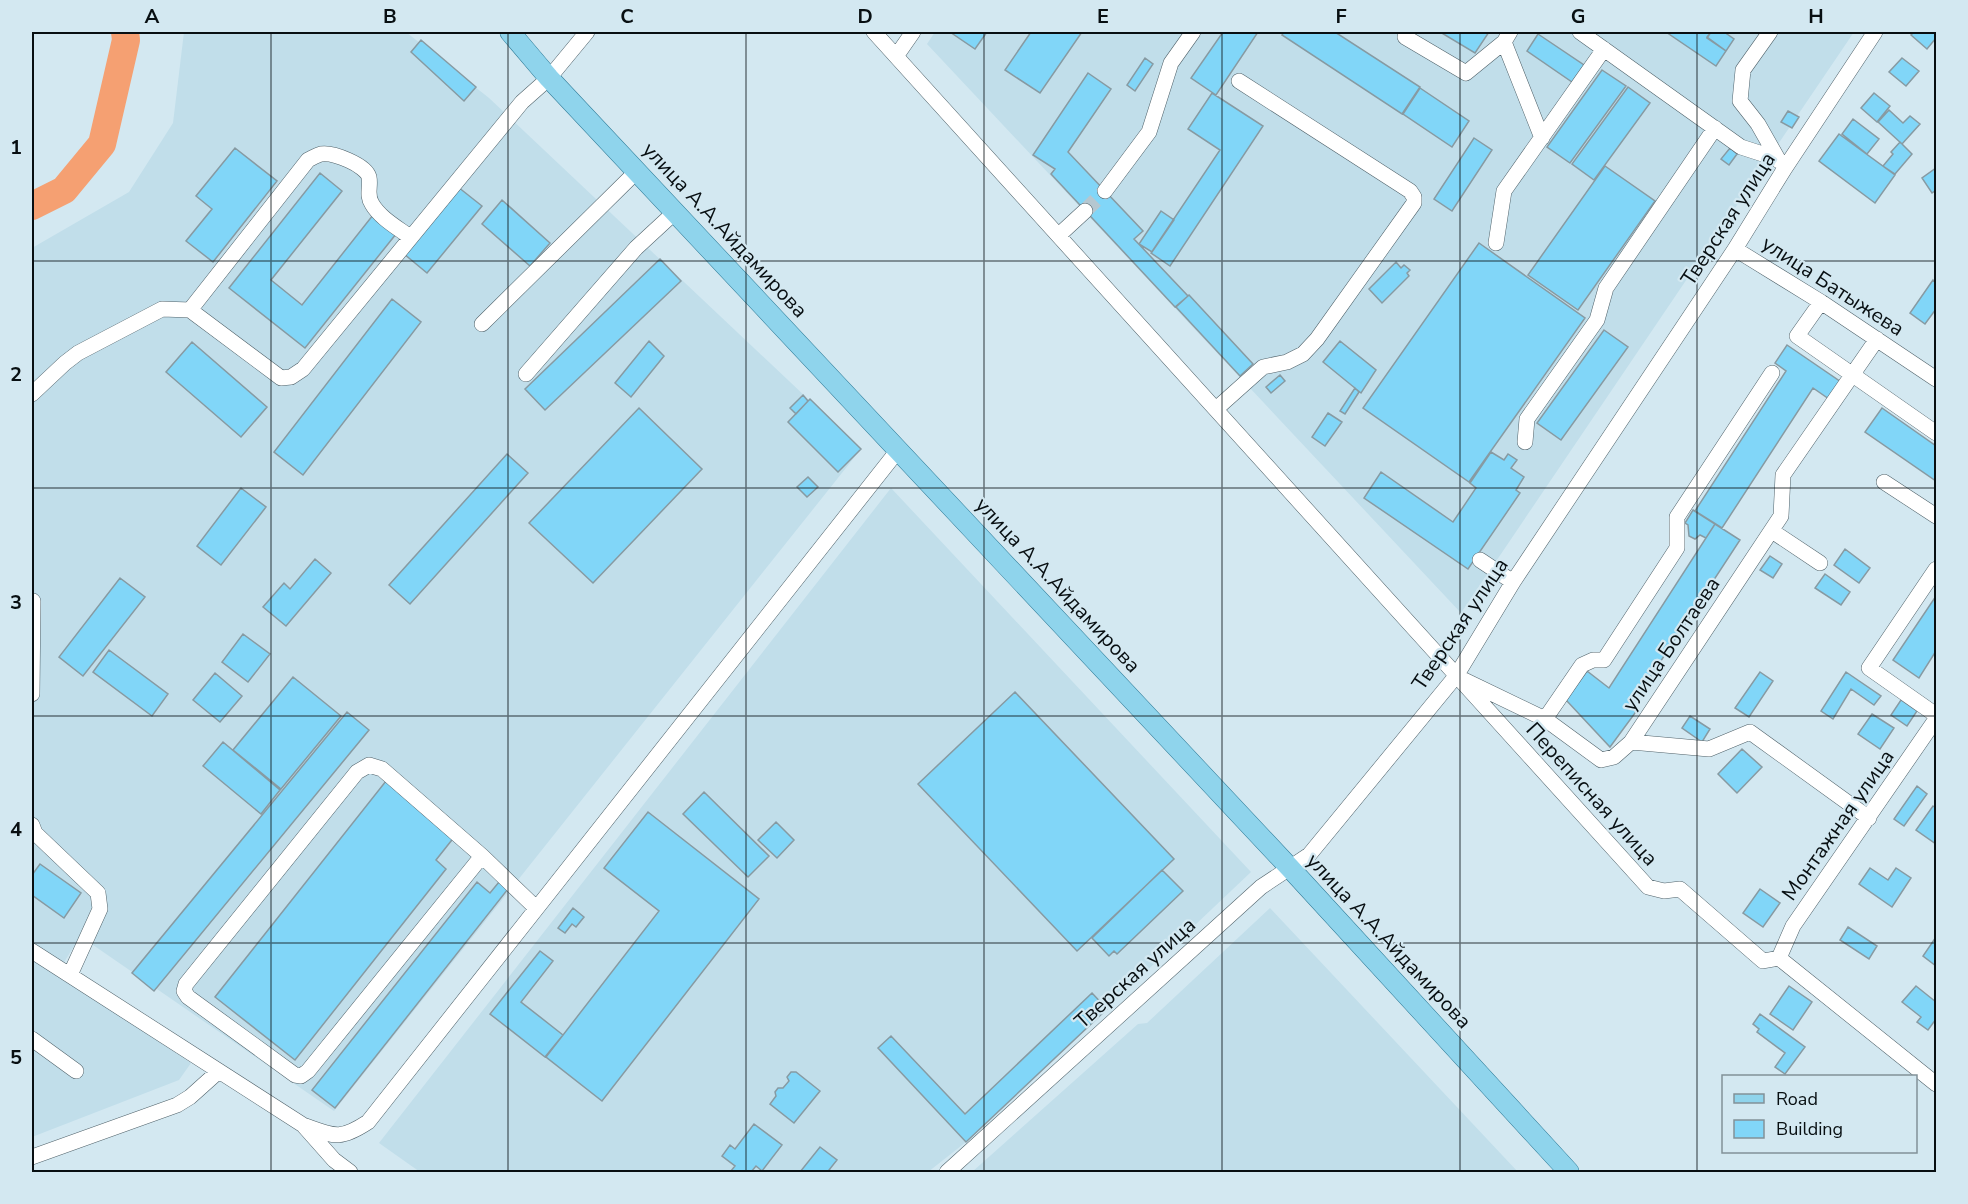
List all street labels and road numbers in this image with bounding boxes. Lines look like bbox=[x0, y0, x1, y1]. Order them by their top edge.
street label: улица А.А.Айдамирова bbox=[636, 136, 814, 324]
street label: Тверская улица bbox=[1674, 147, 1782, 291]
street label: улица Батыжева bbox=[1756, 229, 1910, 343]
street label: улица А.А.Айдамирова bbox=[969, 491, 1147, 679]
street label: Тверская улица bbox=[1405, 552, 1515, 696]
street label: улица Болтаева bbox=[1616, 571, 1726, 717]
street label: Переписная улица bbox=[1520, 716, 1664, 872]
street label: Монтажная улица bbox=[1775, 744, 1901, 906]
street label: улица А.А.Айдамирова bbox=[1300, 847, 1478, 1035]
street label: Тверская улица bbox=[1068, 911, 1202, 1035]

